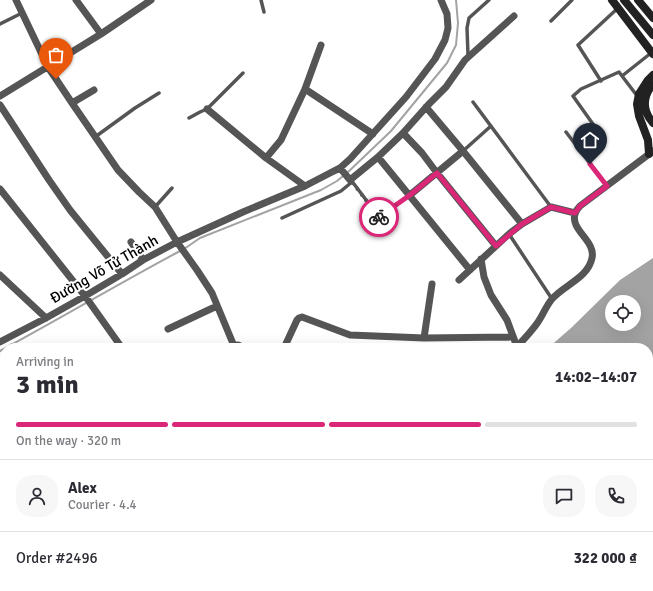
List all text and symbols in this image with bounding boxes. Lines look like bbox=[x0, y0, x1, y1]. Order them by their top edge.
pin bbox=[39, 38, 73, 79]
icon: bag bbox=[45, 44, 67, 66]
pin bbox=[573, 123, 607, 164]
icon: home bbox=[579, 129, 601, 151]
courier bbox=[359, 197, 399, 237]
icon: bike bbox=[368, 206, 390, 228]
street label: Đường Võ Tử Thành bbox=[47, 231, 161, 307]
map controls bbox=[605, 295, 641, 331]
button: locate bbox=[605, 295, 641, 331]
text: Arriving in bbox=[16, 354, 74, 370]
text: 14:02–14:07 bbox=[555, 368, 637, 386]
text: 3 min bbox=[16, 369, 79, 401]
text: On the way · 320 m bbox=[16, 433, 121, 449]
button: person bbox=[16, 475, 58, 517]
button: chat bbox=[543, 475, 585, 517]
button: phone bbox=[595, 475, 637, 517]
text: Alex bbox=[68, 479, 97, 497]
text: Courier · 4.4 bbox=[68, 497, 137, 513]
text: Order #2496 bbox=[16, 549, 98, 567]
text: 322 000 ₫ bbox=[574, 549, 637, 567]

